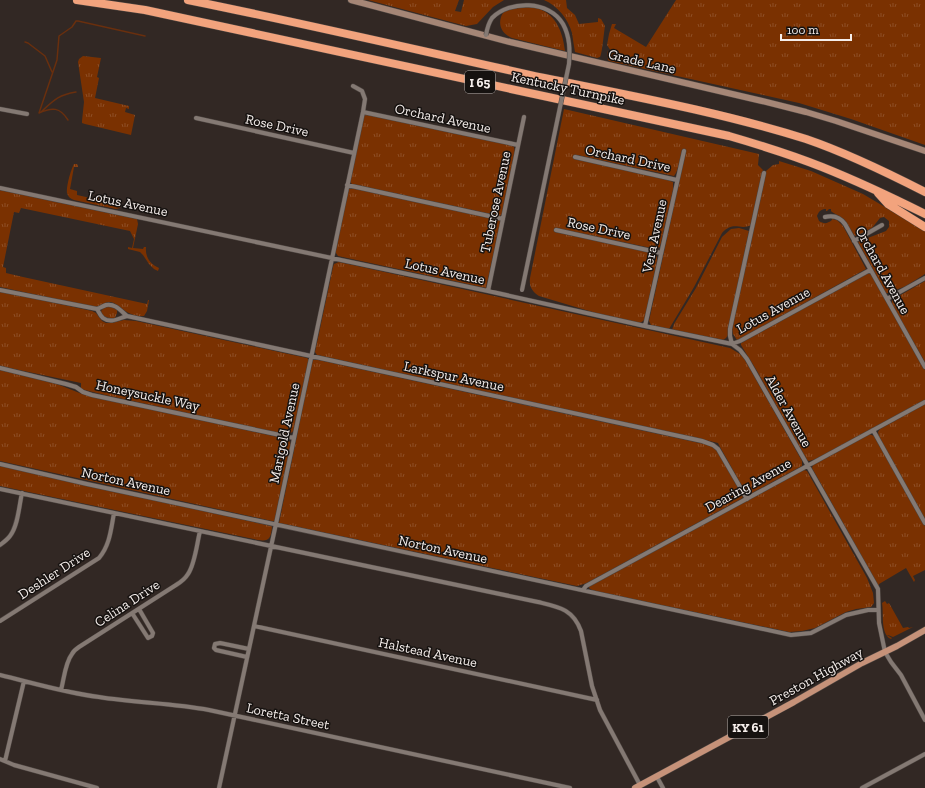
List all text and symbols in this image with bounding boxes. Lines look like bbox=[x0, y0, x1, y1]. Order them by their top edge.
scale bar bbox=[781, 16, 851, 42]
text: 100 m bbox=[787, 23, 819, 37]
street label: Grade Lane bbox=[606, 45, 678, 78]
street label: Kentucky Turnpike bbox=[510, 68, 627, 109]
road number: I 65 bbox=[465, 71, 495, 93]
street label: Orchard Avenue bbox=[393, 100, 493, 137]
street label: Rose Drive bbox=[244, 110, 311, 141]
street label: Orchard Drive bbox=[584, 141, 673, 176]
street label: Tuberose Avenue bbox=[476, 149, 515, 254]
street label: Lotus Avenue bbox=[86, 187, 170, 220]
street label: Vera Avenue bbox=[638, 198, 671, 275]
street label: Rose Drive bbox=[566, 213, 633, 244]
street label: Orchard Avenue bbox=[851, 223, 914, 318]
street label: Lotus Avenue bbox=[403, 255, 487, 288]
street label: Lotus Avenue bbox=[734, 283, 813, 338]
street label: Larkspur Avenue bbox=[402, 358, 506, 395]
street label: Alder Avenue bbox=[762, 372, 816, 451]
street label: Honeysuckle Way bbox=[94, 376, 202, 415]
street label: Marigold Avenue bbox=[266, 381, 304, 485]
street label: Dearing Avenue bbox=[702, 455, 795, 516]
street label: Norton Avenue bbox=[80, 464, 172, 499]
street label: Norton Avenue bbox=[397, 532, 489, 567]
street label: Deshler Drive bbox=[15, 544, 94, 603]
street label: Celina Drive bbox=[92, 576, 163, 631]
street label: Halstead Avenue bbox=[377, 634, 479, 671]
street label: Preston Highway bbox=[767, 643, 867, 709]
street label: Loretta Street bbox=[245, 699, 332, 734]
road number: KY 61 bbox=[728, 716, 768, 738]

